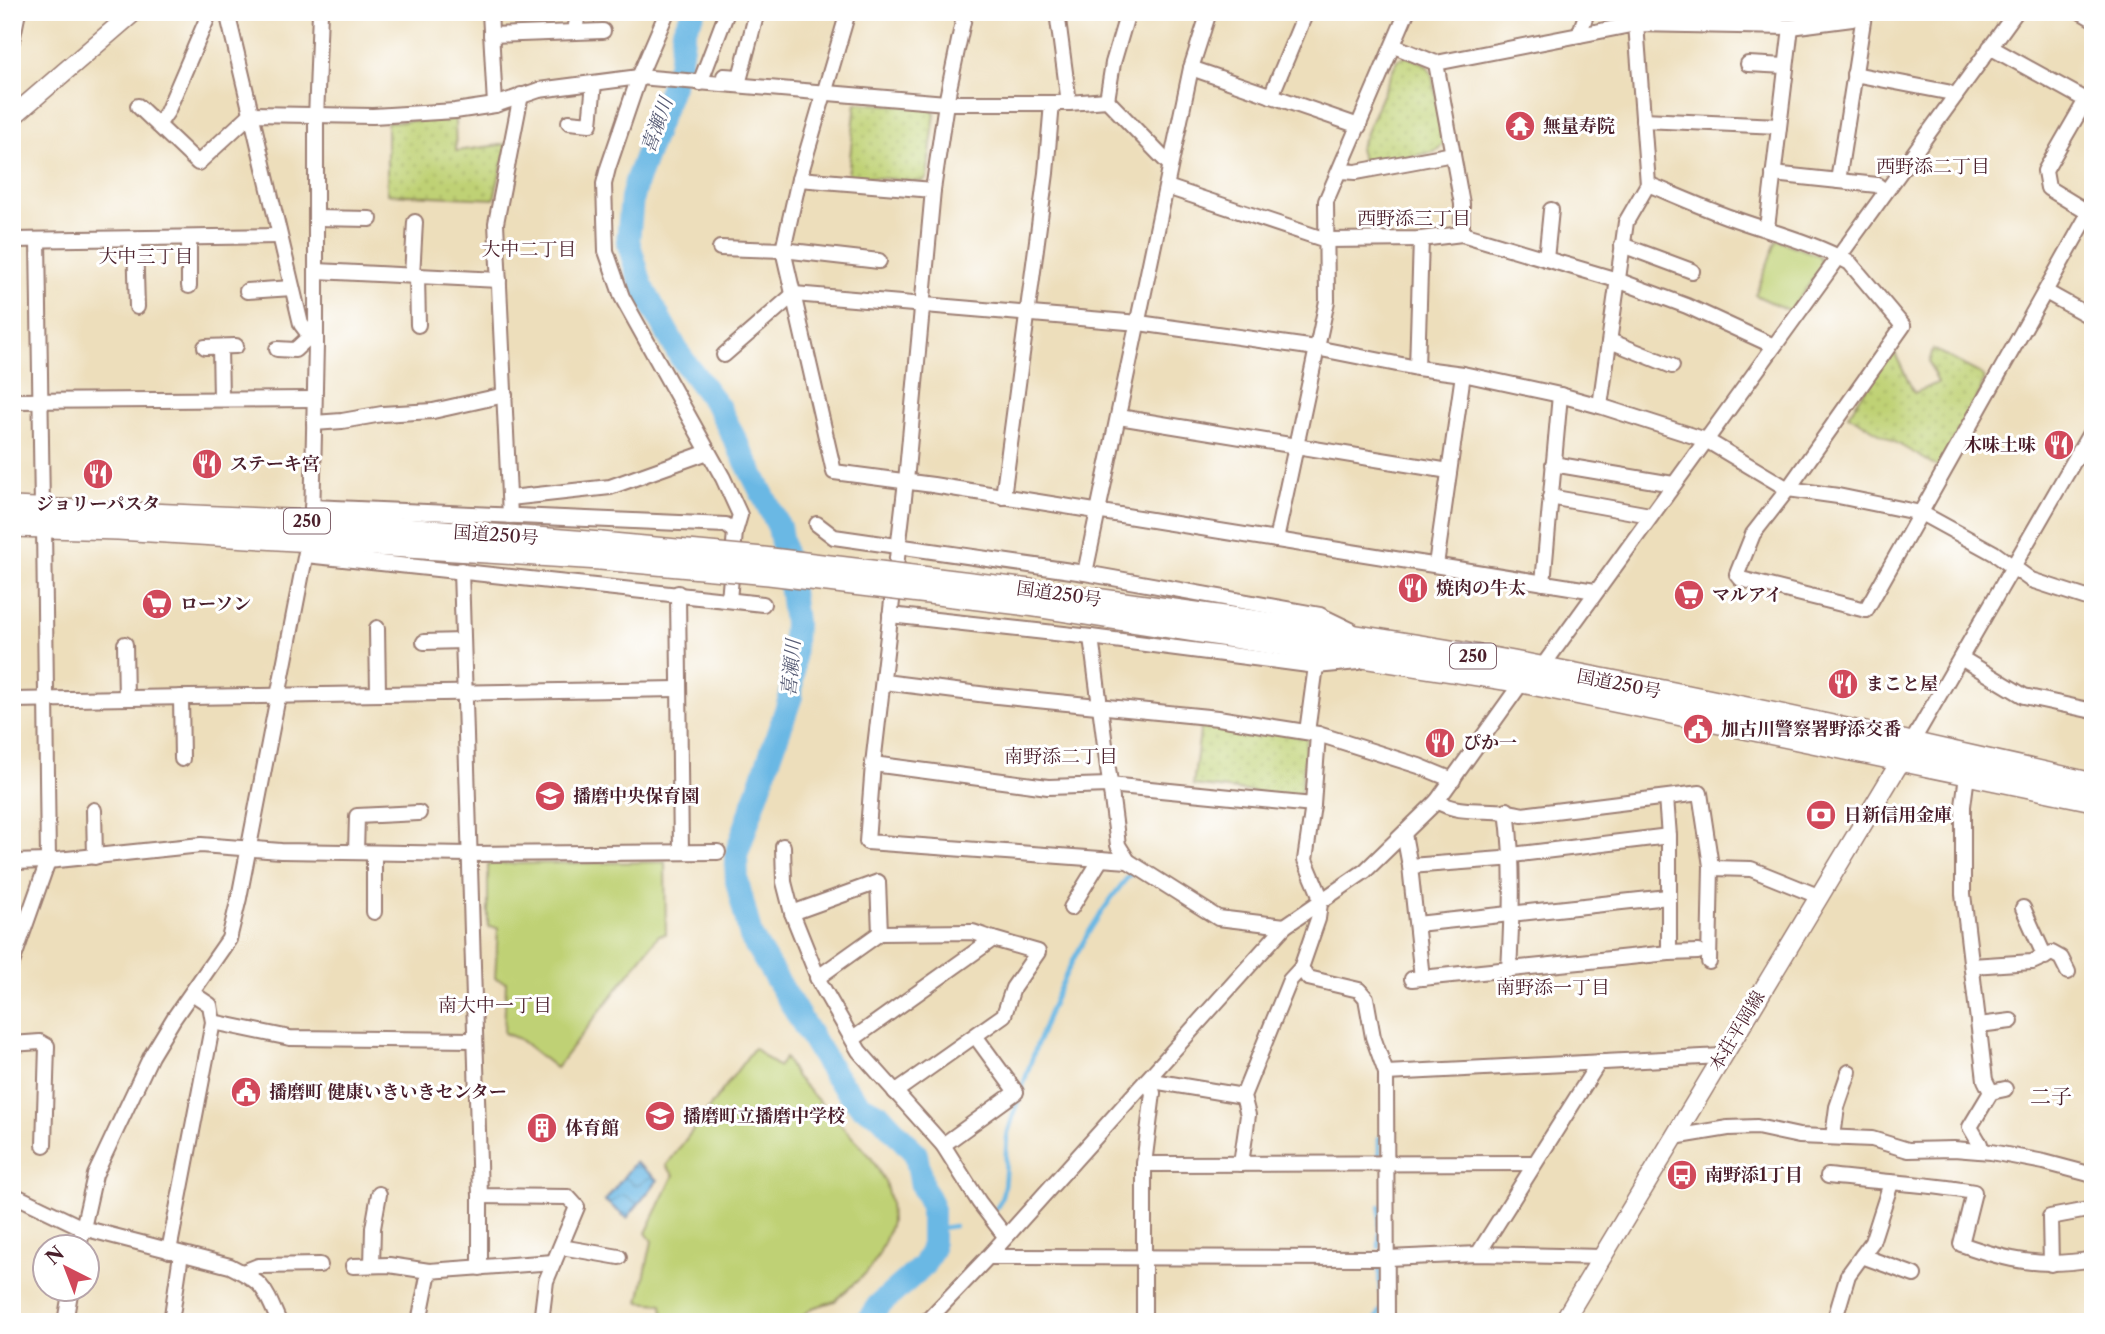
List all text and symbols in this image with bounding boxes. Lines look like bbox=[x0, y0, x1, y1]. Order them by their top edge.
water label: 喜瀬川 bbox=[636, 92, 678, 156]
temple icon: 無量寿院 bbox=[1503, 109, 1537, 143]
place label: 無量寿院 bbox=[1543, 115, 1615, 137]
district label: 西野添二丁目 bbox=[1876, 155, 1990, 178]
district label: 西野添三丁目 bbox=[1357, 207, 1471, 230]
district label: 大中二丁目 bbox=[481, 238, 577, 261]
district label: 大中三丁目 bbox=[98, 245, 194, 268]
restaurant icon: 木味土味 bbox=[2042, 428, 2076, 462]
place label: 木味土味 bbox=[1964, 434, 2036, 456]
restaurant icon: ステーキ宮 bbox=[190, 447, 224, 481]
place label: ステーキ宮 bbox=[230, 453, 320, 475]
restaurant icon: ジョリーパスタ bbox=[81, 457, 115, 491]
place label: ジョリーパスタ bbox=[36, 493, 160, 515]
road number: 250 bbox=[284, 508, 330, 534]
street label: 国道250号 bbox=[453, 521, 539, 549]
restaurant icon: 焼肉の牛太 bbox=[1396, 571, 1430, 605]
street label: 国道250号 bbox=[1015, 577, 1103, 611]
place label: 焼肉の牛太 bbox=[1436, 577, 1526, 599]
supermarket icon: マルアイ bbox=[1672, 578, 1706, 612]
place label: マルアイ bbox=[1712, 584, 1782, 606]
supermarket icon: ローソン bbox=[140, 587, 174, 621]
place label: ローソン bbox=[180, 593, 251, 615]
water label: 喜瀬川 bbox=[777, 637, 805, 697]
road number: 250 bbox=[1450, 643, 1496, 668]
street label: 国道250号 bbox=[1575, 665, 1663, 703]
restaurant icon: まこと屋 bbox=[1826, 667, 1860, 701]
place label: まこと屋 bbox=[1866, 673, 1938, 695]
public building icon: 加古川警察署野添交番 bbox=[1681, 712, 1715, 746]
place label: 加古川警察署野添交番 bbox=[1721, 718, 1901, 740]
restaurant icon: ぴか一 bbox=[1423, 726, 1457, 760]
place label: ぴか一 bbox=[1463, 732, 1517, 754]
district label: 南野添二丁目 bbox=[1004, 745, 1118, 768]
school or university icon: 播磨中央保育園 bbox=[533, 779, 567, 813]
place label: 播磨中央保育園 bbox=[573, 785, 699, 807]
bank icon: 日新信用金庫 bbox=[1804, 798, 1838, 832]
place label: 日新信用金庫 bbox=[1844, 804, 1952, 826]
district label: 南野添一丁目 bbox=[1496, 976, 1610, 999]
street label: 本荘平岡線 bbox=[1704, 987, 1770, 1075]
district label: 南大中一丁目 bbox=[438, 994, 552, 1017]
public building icon: 播磨町 健康いきいきセンター bbox=[229, 1075, 263, 1109]
place label: 播磨町 健康いきいきセンター bbox=[269, 1081, 507, 1103]
district label: 二子 bbox=[2030, 1084, 2072, 1109]
school or university icon: 播磨町立播磨中学校 bbox=[643, 1099, 677, 1133]
place label: 播磨町立播磨中学校 bbox=[683, 1105, 845, 1127]
building icon: 体育館 bbox=[525, 1111, 559, 1145]
place label: 体育館 bbox=[565, 1117, 619, 1139]
bus stop icon: 南野添1丁目 bbox=[1665, 1158, 1699, 1192]
place label: 南野添1丁目 bbox=[1705, 1164, 1803, 1186]
north arrow bbox=[32, 1232, 102, 1302]
text: N bbox=[41, 1242, 69, 1270]

